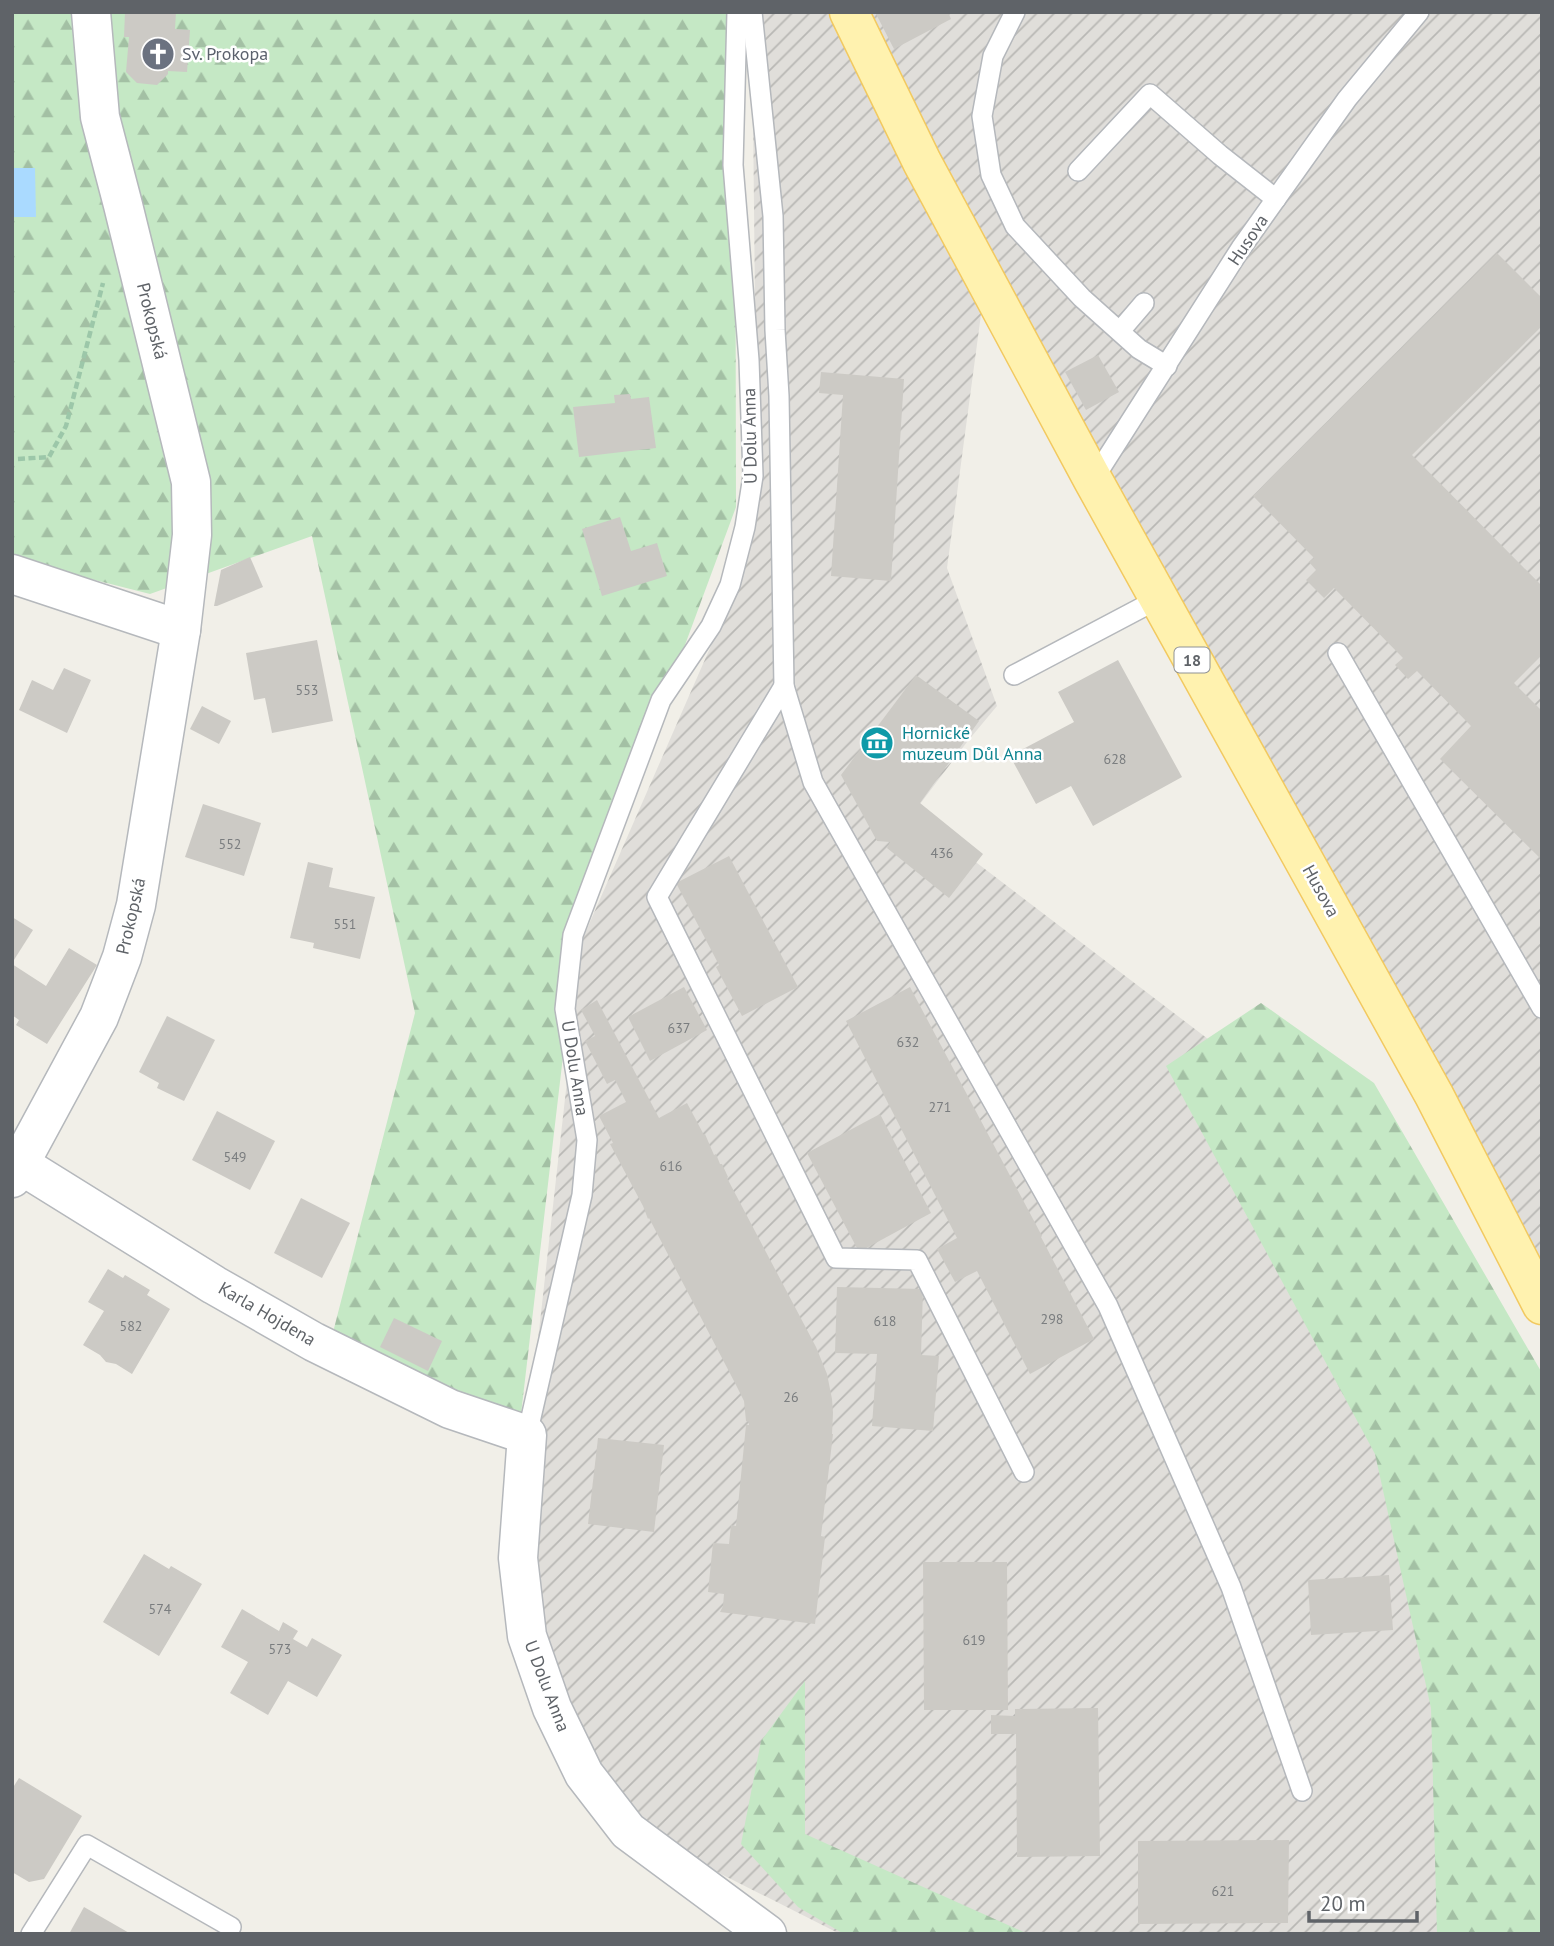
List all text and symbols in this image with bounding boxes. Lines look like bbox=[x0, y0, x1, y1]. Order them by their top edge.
church icon: Sv. Prokopa bbox=[139, 35, 177, 73]
place label: Sv. Prokopa bbox=[182, 42, 268, 65]
street label: Husova bbox=[1222, 210, 1273, 270]
street label: Prokopská bbox=[132, 280, 173, 362]
street label: U Dolu Anna bbox=[737, 388, 762, 484]
road number: 18 bbox=[1174, 648, 1210, 673]
house number: 553 bbox=[296, 681, 318, 699]
place label: Hornické muzeum Důl Anna bbox=[902, 721, 1042, 765]
museum icon: Hornické muzeum Důl Anna bbox=[858, 724, 896, 762]
house number: 628 bbox=[1104, 750, 1126, 768]
house number: 552 bbox=[219, 835, 241, 853]
house number: 436 bbox=[931, 844, 953, 862]
street label: Husova bbox=[1298, 861, 1345, 921]
street label: Prokopská bbox=[111, 875, 151, 957]
house number: 551 bbox=[334, 915, 356, 933]
street label: U Dolu Anna bbox=[557, 1019, 594, 1117]
house number: 637 bbox=[668, 1019, 690, 1037]
house number: 632 bbox=[897, 1033, 919, 1051]
house number: 271 bbox=[929, 1098, 951, 1116]
house number: 549 bbox=[224, 1148, 246, 1166]
house number: 616 bbox=[660, 1157, 682, 1175]
street label: Karla Hojdena bbox=[214, 1276, 320, 1351]
house number: 298 bbox=[1041, 1310, 1063, 1328]
house number: 618 bbox=[874, 1312, 896, 1330]
house number: 582 bbox=[120, 1317, 142, 1335]
house number: 26 bbox=[783, 1388, 799, 1406]
house number: 574 bbox=[149, 1600, 172, 1618]
house number: 619 bbox=[963, 1631, 985, 1649]
street label: U Dolu Anna bbox=[519, 1637, 575, 1735]
house number: 573 bbox=[269, 1640, 291, 1658]
scale bar bbox=[1309, 1880, 1418, 1924]
house number: 621 bbox=[1212, 1882, 1234, 1900]
text: 20 m bbox=[1320, 1890, 1366, 1917]

